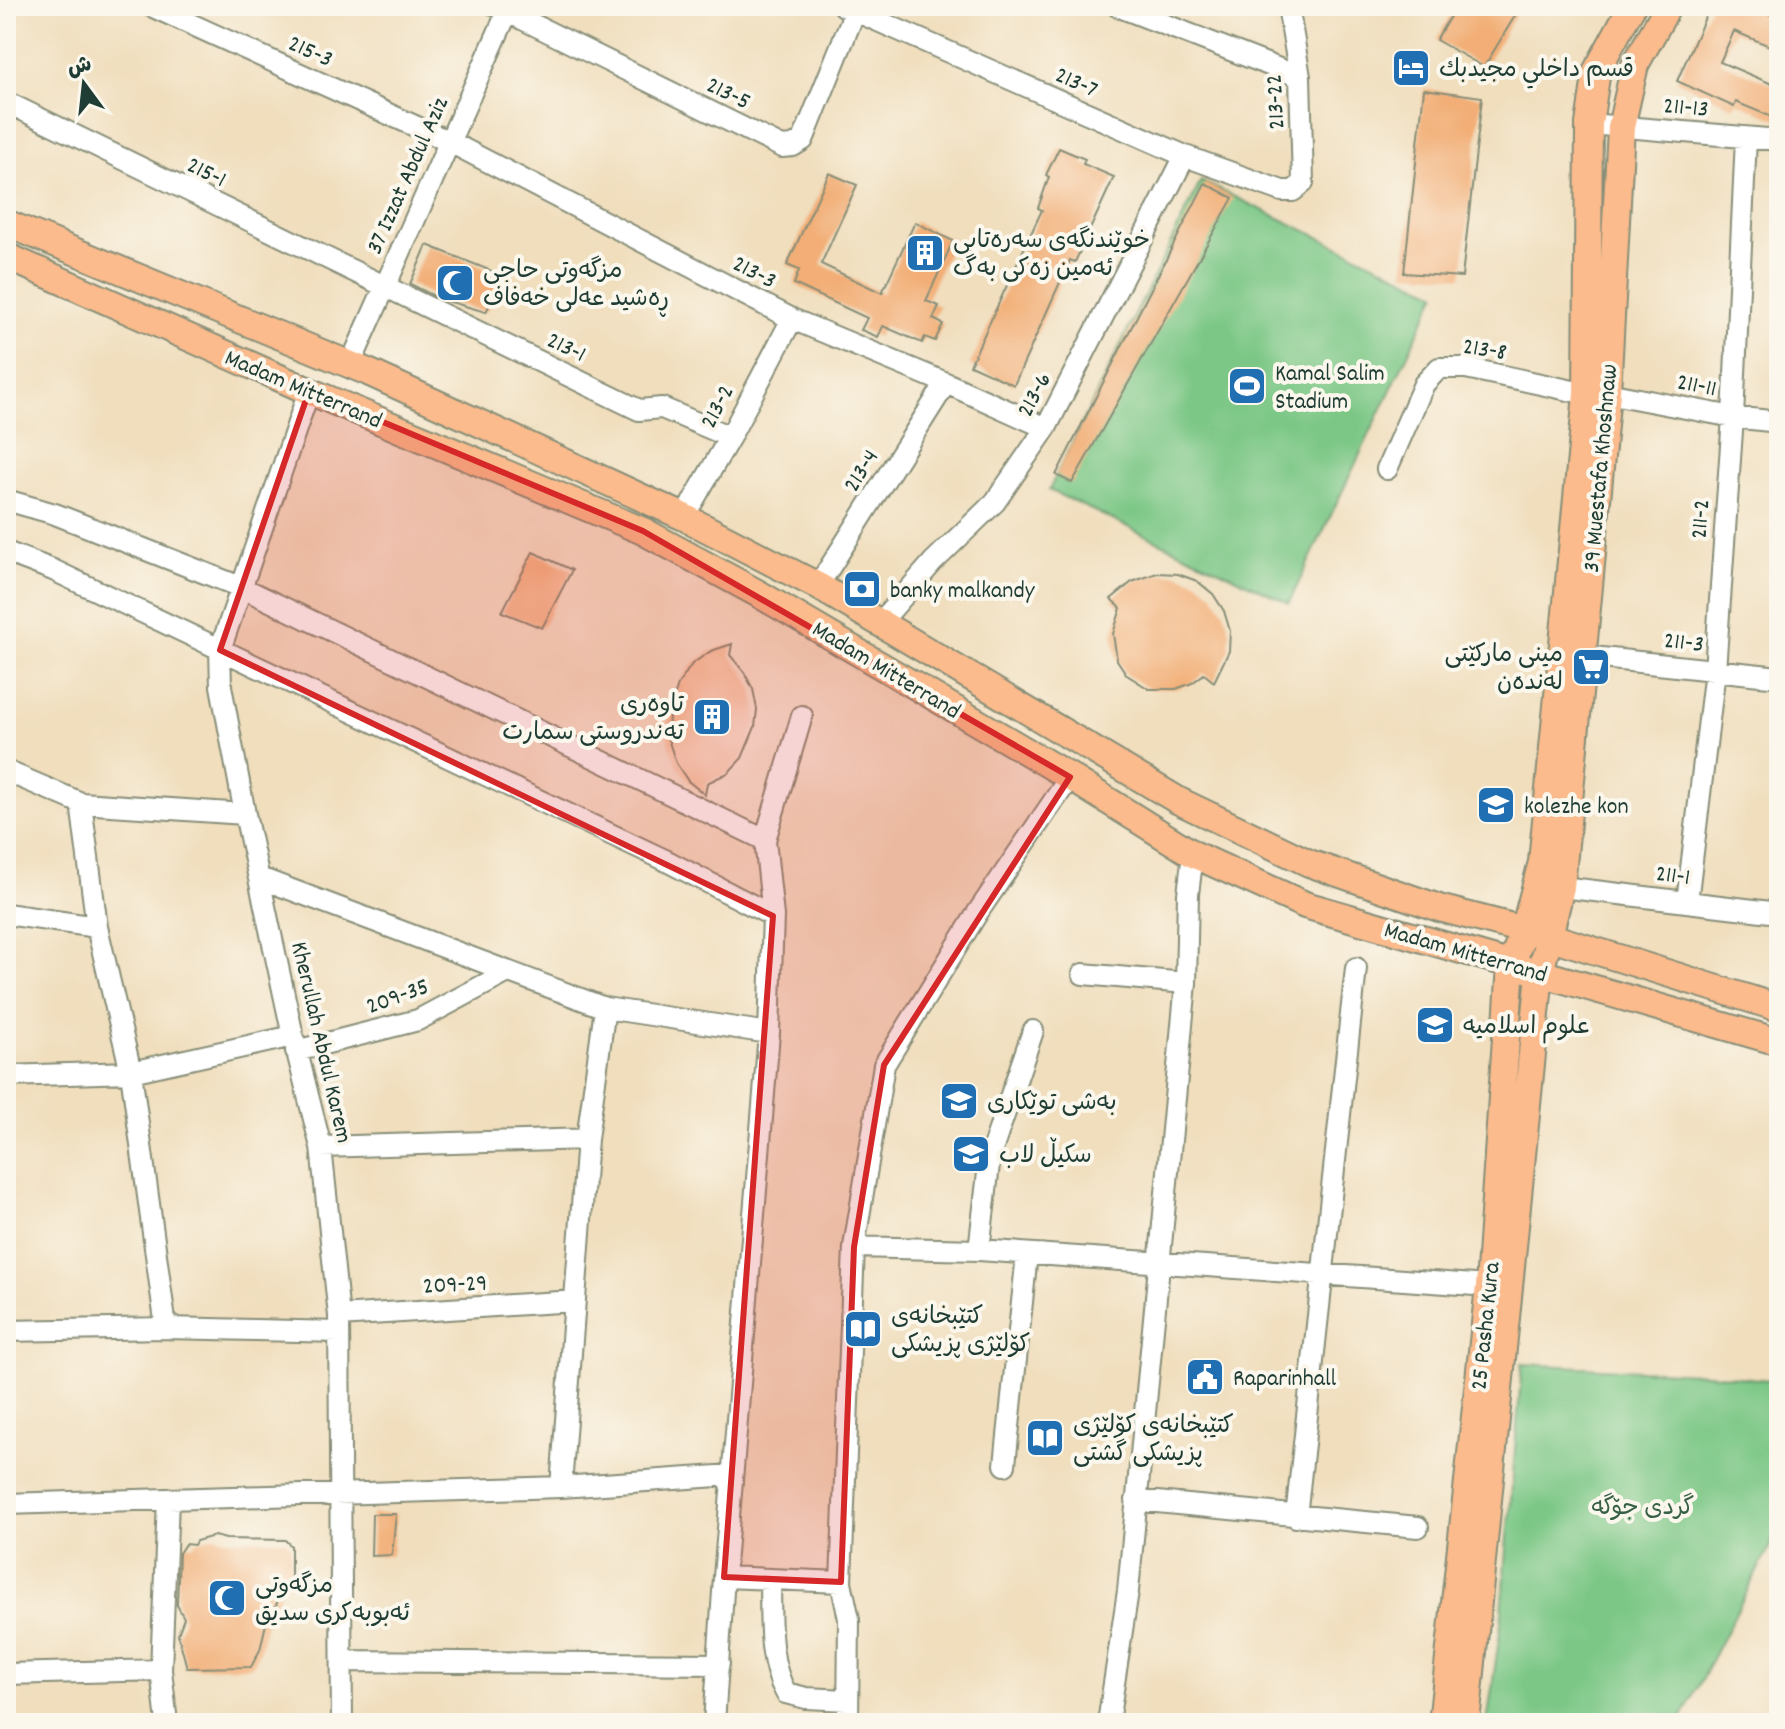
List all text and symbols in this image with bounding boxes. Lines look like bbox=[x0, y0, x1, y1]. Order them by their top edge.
street label: 215-3 bbox=[282, 28, 338, 78]
north arrow bbox=[44, 44, 124, 124]
hotel icon: قسم داخلي مجيدبك bbox=[1390, 47, 1432, 89]
text: ش bbox=[64, 50, 95, 86]
place label: قسم داخلي مجيدبك bbox=[1439, 54, 1634, 89]
street label: 213-7 bbox=[1049, 59, 1103, 108]
street label: 213-5 bbox=[700, 69, 756, 120]
street label: 213-22 bbox=[1259, 73, 1295, 130]
street label: 211-13 bbox=[1662, 90, 1710, 128]
street label: 37 Izzat Abdul Aziz bbox=[359, 92, 459, 260]
street label: 215-1 bbox=[180, 150, 231, 198]
place label: خوێندنگەی سەرەتایی ئەمین زەکی بەگ bbox=[953, 225, 1150, 287]
building icon: خوێندنگەی سەرەتایی ئەمین زەکی بەگ bbox=[904, 232, 946, 274]
street label: 213-3 bbox=[726, 248, 782, 299]
place label: مزگەوتی حاجی ڕەشید عەلی خەفاف bbox=[483, 255, 669, 317]
mosque icon: مزگەوتی حاجی ڕەشید عەلی خەفاف bbox=[434, 262, 476, 304]
street label: 213-1 bbox=[540, 325, 591, 373]
street label: 213-8 bbox=[1460, 331, 1509, 371]
street label: Madam Mitterrand bbox=[219, 342, 387, 439]
place label: Kamal Salim Stadium bbox=[1275, 358, 1385, 420]
street label: 39 Muestafa Khoshnaw bbox=[1576, 363, 1628, 574]
sports icon: Kamal Salim Stadium bbox=[1226, 365, 1268, 407]
street label: 211-11 bbox=[1674, 366, 1719, 407]
street label: 213-6 bbox=[1010, 367, 1062, 424]
street label: 213-2 bbox=[693, 380, 744, 435]
street label: 213-4 bbox=[836, 444, 889, 500]
street label: 211-2 bbox=[1684, 498, 1720, 540]
bank icon: banky malkandy bbox=[841, 568, 883, 610]
place label: banky malkandy bbox=[890, 575, 1036, 609]
street label: Madam Mitterrand bbox=[805, 614, 966, 729]
street label: 211-3 bbox=[1662, 625, 1705, 663]
place label: مینی ماركێتی لە‌ندە‌ن bbox=[1444, 639, 1563, 701]
supermarket icon: مینی ماركێتی لە‌ندە‌ن bbox=[1570, 646, 1612, 688]
place label: تاوەری تەندروستی سمارت bbox=[502, 689, 685, 751]
building icon: تاوەری تەندروستی سمارت bbox=[691, 696, 733, 738]
school or university icon: kolezhe kon bbox=[1475, 784, 1517, 826]
place label: kolezhe kon bbox=[1524, 791, 1629, 825]
street label: 211-1 bbox=[1653, 858, 1692, 896]
street label: Madam Mitterrand bbox=[1380, 914, 1551, 993]
street label: Kherullah Abdul Karem bbox=[280, 939, 360, 1147]
street label: 209-35 bbox=[362, 971, 434, 1025]
school or university icon: علوم اسلاميه bbox=[1414, 1004, 1456, 1046]
place label: علوم اسلاميه bbox=[1463, 1011, 1589, 1045]
school or university icon: بە‌شی توێكاری bbox=[938, 1080, 980, 1122]
place label: بە‌شی توێكاری bbox=[987, 1087, 1117, 1121]
school or university icon: سكیڵ لاب bbox=[950, 1133, 992, 1175]
place label: سكیڵ لاب bbox=[999, 1137, 1092, 1174]
street label: 25 Pasha Kura bbox=[1463, 1260, 1511, 1392]
street label: 209-29 bbox=[422, 1267, 488, 1305]
place label: كتێبخانە‌ی كۆلێژی پزیشكی bbox=[891, 1301, 1030, 1363]
library icon: كتێبخانە‌ی كۆلێژی پزیشكی bbox=[842, 1308, 884, 1350]
public building icon: Raparinhall bbox=[1184, 1356, 1226, 1398]
place label: Raparinhall bbox=[1233, 1363, 1337, 1397]
place label: کتێبخانەی کۆلێژی پزیشکی گشتی bbox=[1073, 1410, 1234, 1472]
library icon: کتێبخانەی کۆلێژی پزیشکی گشتی bbox=[1024, 1417, 1066, 1459]
park label: گردی جۆگە bbox=[1592, 1492, 1694, 1526]
place label: مزگەوتی ئەبوبەکری سدیق bbox=[255, 1570, 410, 1632]
mosque icon: مزگەوتی ئەبوبەکری سدیق bbox=[206, 1577, 248, 1619]

